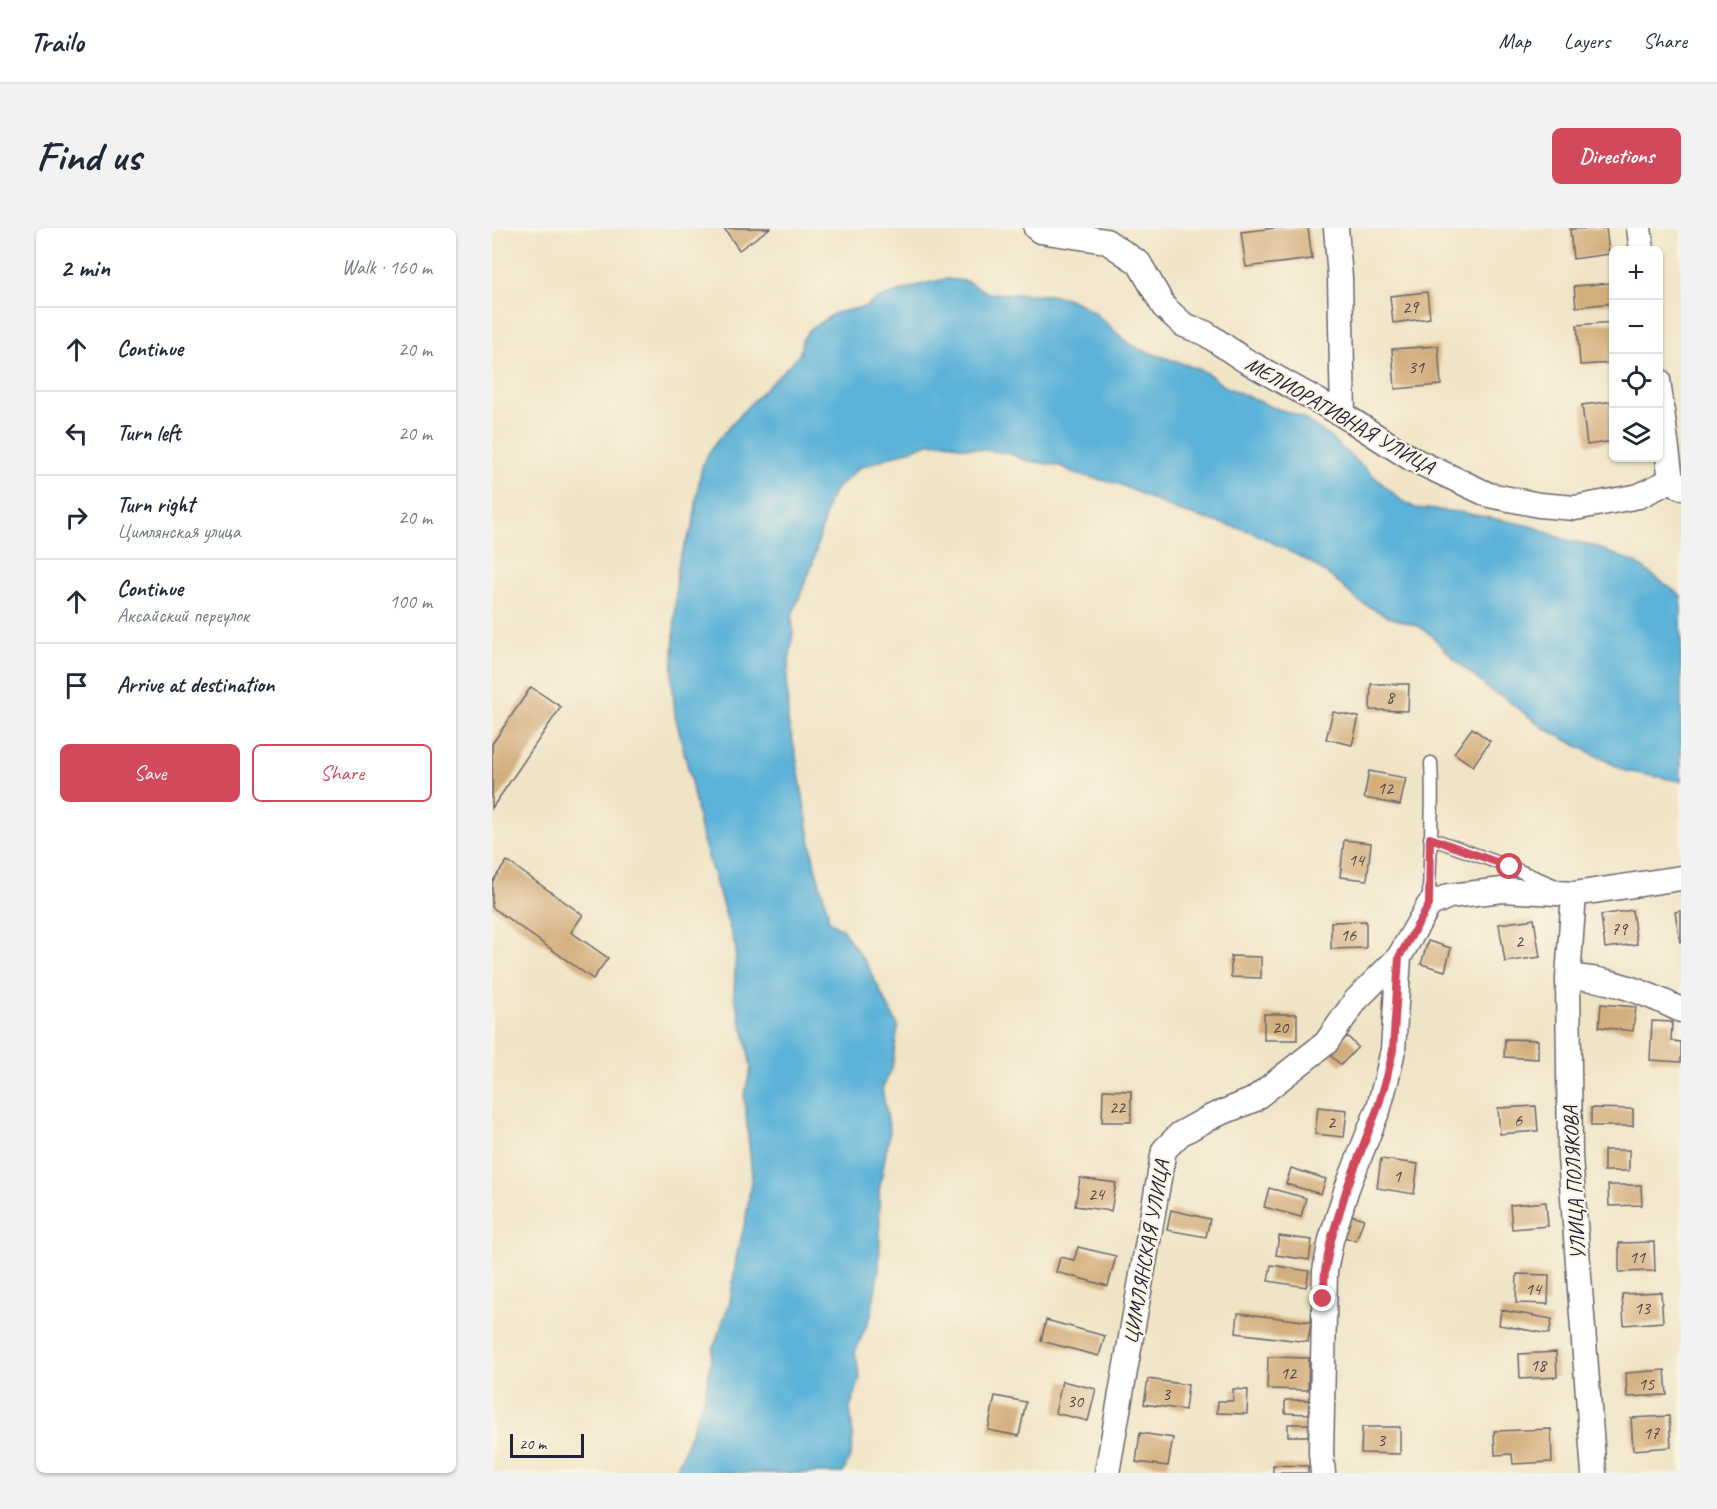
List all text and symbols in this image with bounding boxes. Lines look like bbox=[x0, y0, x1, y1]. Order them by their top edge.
text: Trailo bbox=[30, 24, 84, 59]
text: Map bbox=[1498, 28, 1531, 54]
text: Layers bbox=[1564, 28, 1610, 54]
text: Share bbox=[1643, 28, 1687, 54]
button: Directions bbox=[1552, 128, 1681, 184]
text: Find us bbox=[36, 130, 141, 183]
map controls bbox=[1609, 246, 1663, 462]
button: + bbox=[1609, 246, 1663, 300]
text: 2 min bbox=[60, 251, 110, 284]
text: Walk · 160 m bbox=[342, 255, 432, 280]
house number: 29 bbox=[1402, 296, 1420, 318]
button: − bbox=[1609, 300, 1663, 354]
icon: ahead bbox=[60, 333, 93, 366]
text: Continue bbox=[117, 335, 183, 363]
text: 20 m bbox=[398, 337, 432, 362]
street label: МЕЛИОРАТИВНАЯ УЛИЦА bbox=[1241, 350, 1440, 480]
button: locate bbox=[1609, 354, 1663, 408]
house number: 31 bbox=[1408, 356, 1425, 378]
button: layers bbox=[1609, 408, 1663, 462]
icon: left bbox=[60, 417, 93, 450]
text: Turn left bbox=[117, 419, 181, 447]
text: 20 m bbox=[398, 421, 432, 446]
text: Turn right bbox=[117, 491, 194, 519]
icon: right bbox=[60, 501, 93, 534]
text: 20 m bbox=[398, 505, 432, 530]
text: Цимлянская улица bbox=[117, 519, 240, 544]
text: Continue bbox=[117, 575, 183, 603]
icon: ahead bbox=[60, 585, 93, 618]
text: 100 m bbox=[389, 589, 432, 614]
text: Аксайский переулок bbox=[117, 603, 249, 628]
icon: arrive bbox=[60, 669, 93, 702]
text: Arrive at destination bbox=[117, 671, 274, 699]
house number: 8 bbox=[1386, 686, 1396, 708]
button: Save bbox=[60, 744, 240, 802]
button: Share bbox=[252, 744, 432, 802]
house number: 12 bbox=[1377, 777, 1395, 799]
house number: 14 bbox=[1348, 849, 1366, 871]
route start bbox=[1496, 853, 1522, 879]
house number: 79 bbox=[1611, 918, 1629, 940]
house number: 16 bbox=[1340, 924, 1357, 946]
house number: 2 bbox=[1515, 930, 1525, 952]
house number: 20 bbox=[1272, 1016, 1290, 1038]
house number: 22 bbox=[1109, 1096, 1127, 1118]
street label: УЛИЦА ПОЛЯКОВА bbox=[1557, 1104, 1591, 1261]
house number: 6 bbox=[1514, 1109, 1523, 1131]
house number: 2 bbox=[1327, 1111, 1337, 1133]
street label: ЦИМЛЯНСКАЯ УЛИЦА bbox=[1117, 1157, 1175, 1346]
house number: 1 bbox=[1393, 1165, 1402, 1187]
house number: 24 bbox=[1088, 1183, 1106, 1205]
house number: 11 bbox=[1629, 1246, 1646, 1268]
house number: 14 bbox=[1525, 1278, 1543, 1300]
route end bbox=[1309, 1285, 1335, 1311]
house number: 13 bbox=[1634, 1297, 1652, 1319]
house number: 18 bbox=[1530, 1354, 1548, 1376]
house number: 12 bbox=[1280, 1362, 1298, 1384]
house number: 15 bbox=[1638, 1373, 1655, 1395]
house number: 3 bbox=[1162, 1383, 1172, 1405]
house number: 30 bbox=[1067, 1390, 1085, 1412]
house number: 17 bbox=[1643, 1422, 1660, 1444]
house number: 3 bbox=[1377, 1429, 1387, 1451]
scale bar bbox=[510, 1431, 584, 1458]
text: 20 m bbox=[519, 1434, 546, 1454]

